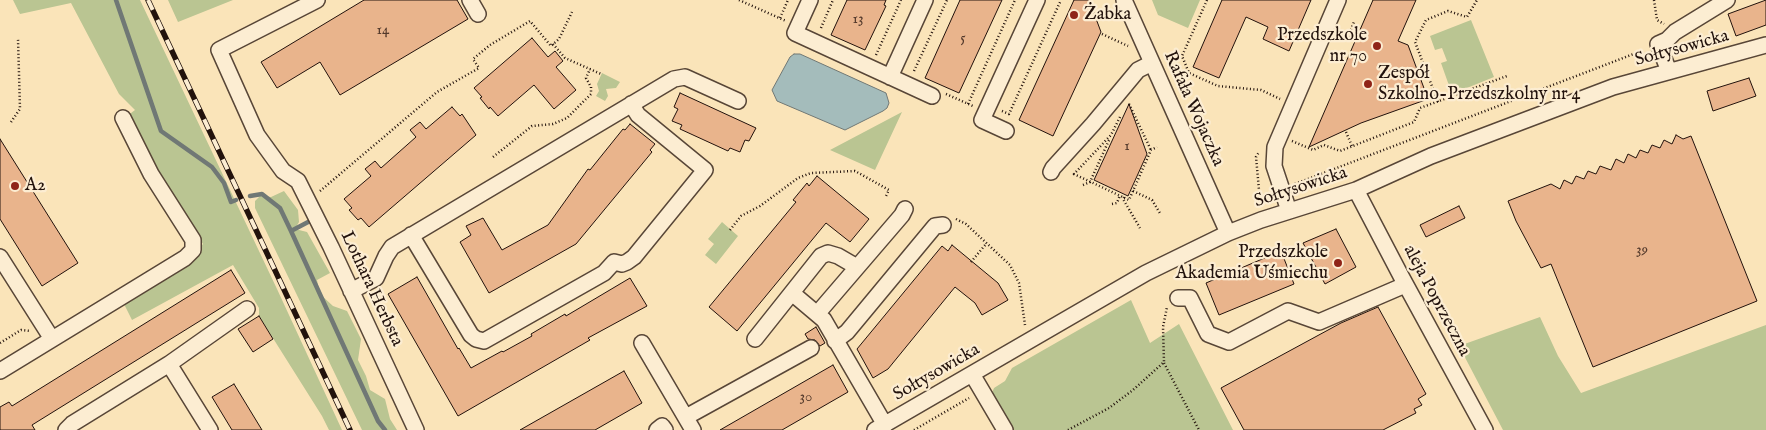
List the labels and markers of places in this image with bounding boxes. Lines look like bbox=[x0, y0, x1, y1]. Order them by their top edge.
place label: Żabka bbox=[1084, 4, 1131, 26]
marker: Żabka bbox=[1068, 9, 1080, 21]
place label: Przedszkole nr 70 bbox=[1277, 25, 1367, 68]
marker: Przedszkole nr 70 bbox=[1371, 40, 1383, 52]
place label: Zespół Szkolno-Przedszkolny nr 4 bbox=[1378, 63, 1580, 106]
marker: Zespół Szkolno-Przedszkolny nr 4 bbox=[1362, 78, 1374, 90]
place label: A2 bbox=[25, 175, 46, 197]
marker: A2 bbox=[9, 180, 21, 192]
place label: Przedszkole Akademia Uśmiechu bbox=[1176, 242, 1328, 284]
marker: Przedszkole Akademia Uśmiechu bbox=[1332, 257, 1344, 269]

